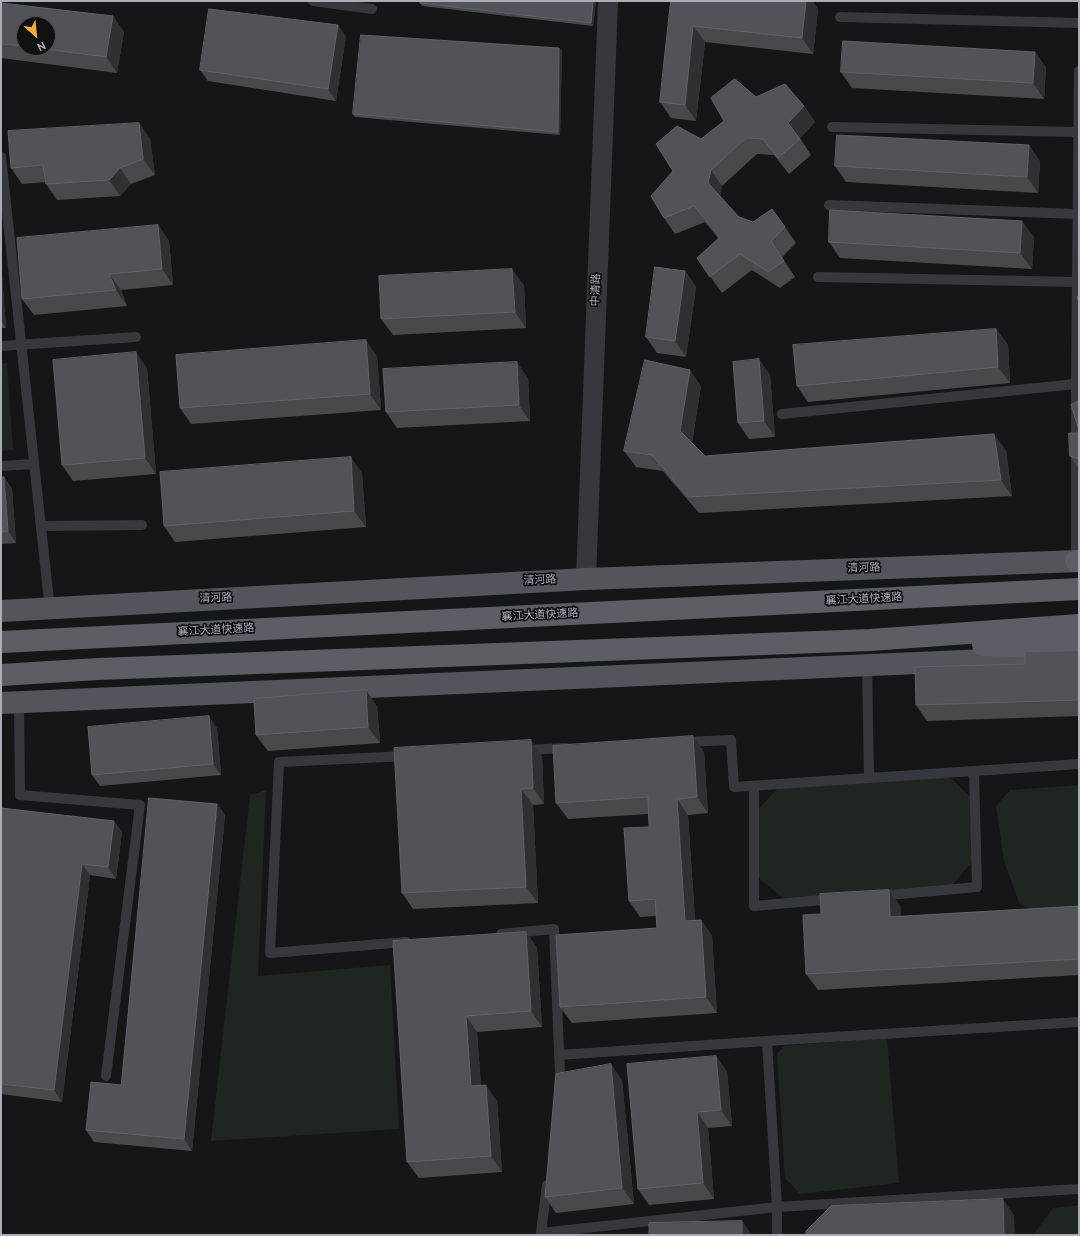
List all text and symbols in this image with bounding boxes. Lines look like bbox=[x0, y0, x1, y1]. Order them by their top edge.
north arrow bbox=[16, 16, 56, 56]
text: N bbox=[34, 38, 48, 54]
street label: 中清路 bbox=[590, 273, 604, 307]
street label: 清河路 bbox=[847, 562, 881, 576]
street label: 清河路 bbox=[523, 574, 557, 588]
street label: 襄江大道快速路 bbox=[825, 591, 903, 609]
street label: 清河路 bbox=[199, 592, 233, 606]
street label: 襄江大道快速路 bbox=[501, 607, 579, 625]
street label: 襄江大道快速路 bbox=[177, 622, 255, 640]

